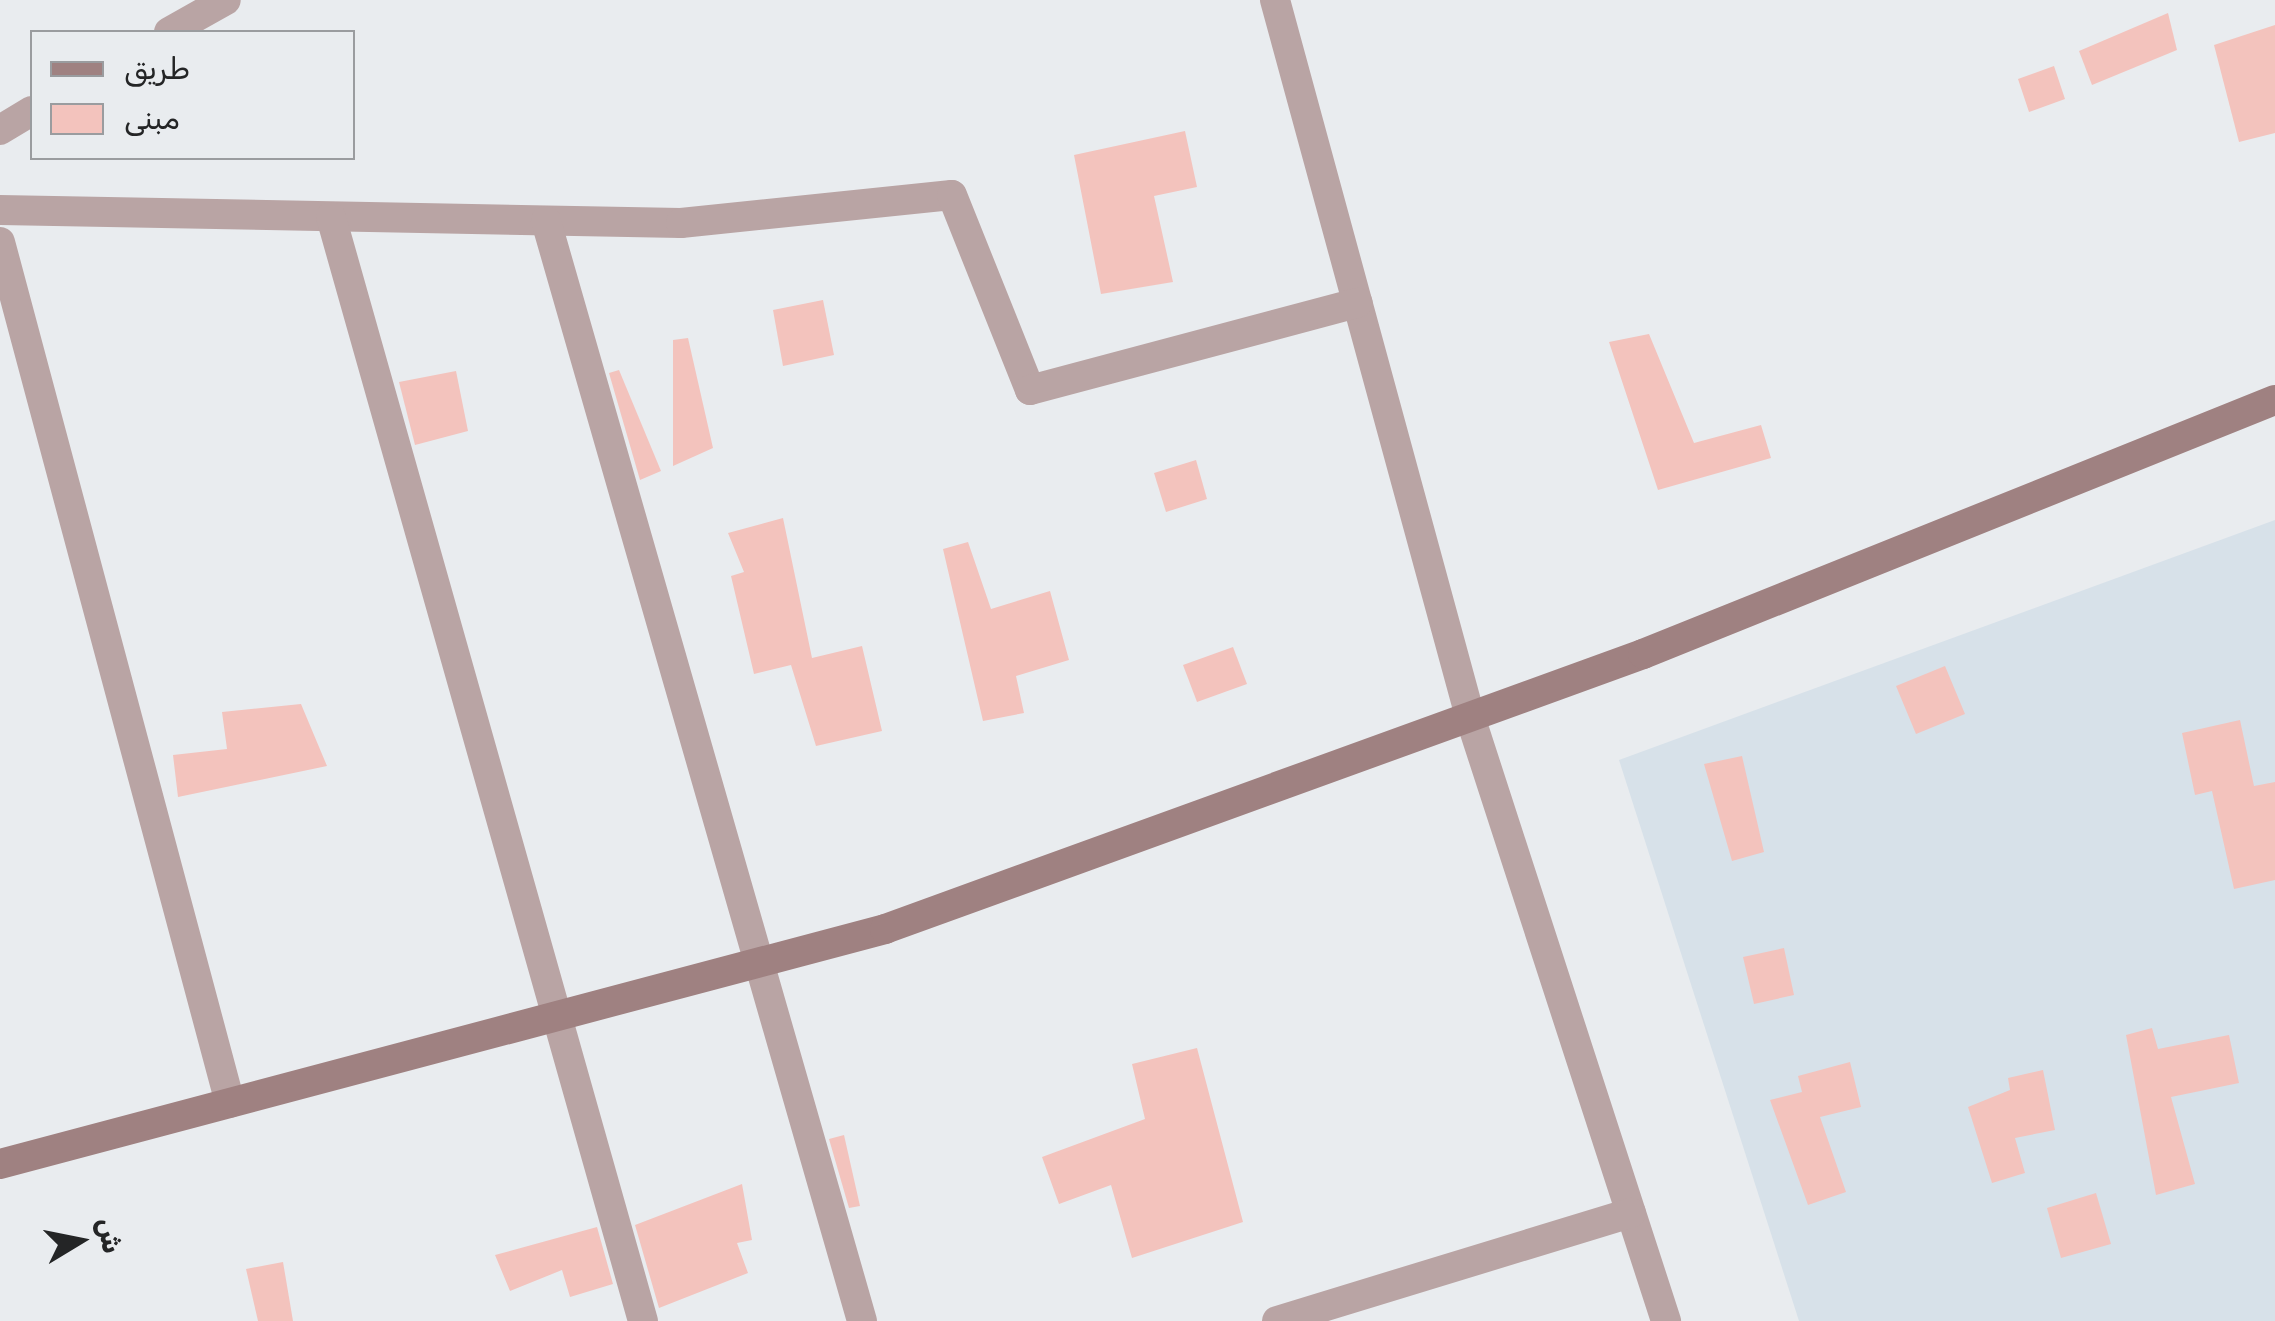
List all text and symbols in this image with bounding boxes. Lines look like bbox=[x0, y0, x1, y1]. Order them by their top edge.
legend bbox=[30, 30, 355, 160]
text: طريق bbox=[124, 51, 190, 87]
text: مبنى bbox=[124, 101, 180, 137]
north arrow bbox=[30, 1191, 130, 1291]
text: ش bbox=[91, 1215, 129, 1256]

